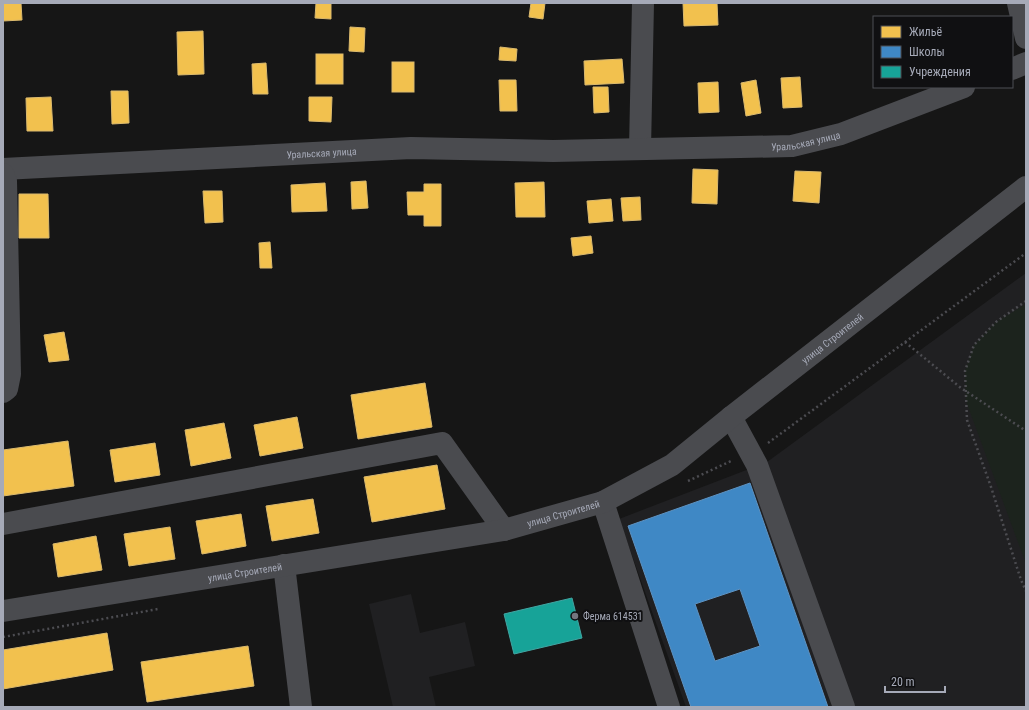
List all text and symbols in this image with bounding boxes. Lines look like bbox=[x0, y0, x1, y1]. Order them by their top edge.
legend bbox=[873, 16, 1013, 88]
text: Жильё bbox=[909, 25, 942, 39]
text: Школы bbox=[909, 45, 945, 59]
text: Учреждения bbox=[909, 65, 971, 79]
street label: Уральская улица bbox=[771, 129, 842, 152]
street label: Уральская улица bbox=[286, 145, 357, 160]
street label: улица Строителей bbox=[799, 311, 865, 366]
street label: улица Строителей bbox=[526, 498, 601, 529]
street label: улица Строителей bbox=[207, 560, 283, 583]
place label: Ферма 614531 bbox=[583, 610, 643, 622]
marker: Ферма 614531 bbox=[570, 611, 580, 621]
scale bar bbox=[885, 668, 945, 694]
text: 20 m bbox=[891, 675, 915, 689]

